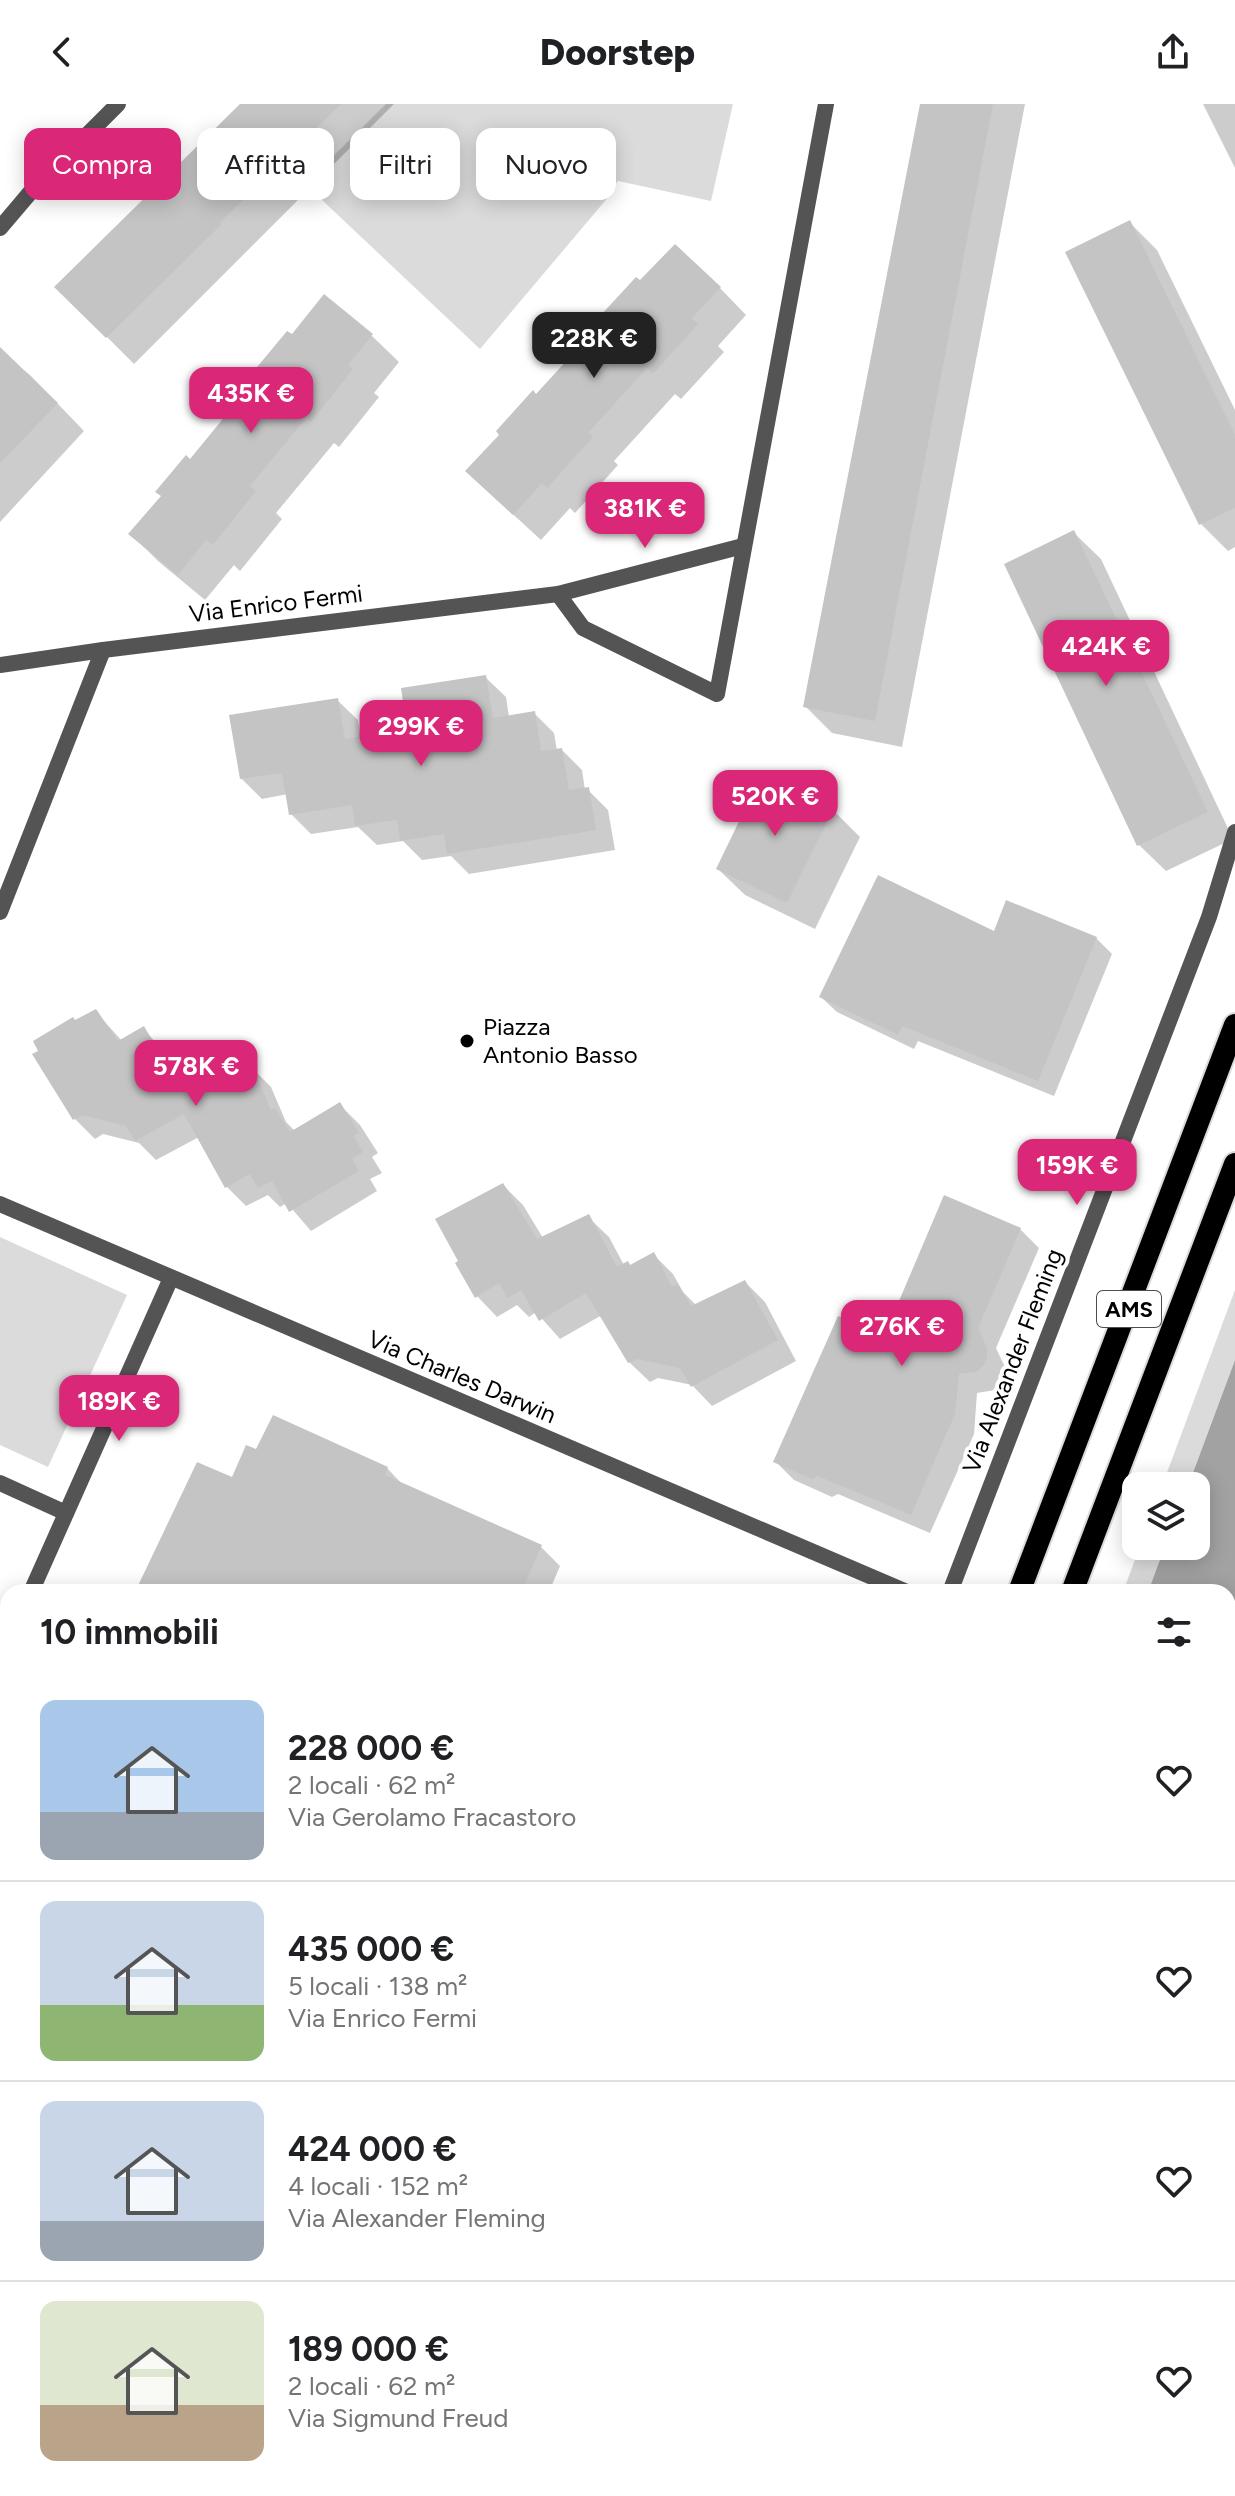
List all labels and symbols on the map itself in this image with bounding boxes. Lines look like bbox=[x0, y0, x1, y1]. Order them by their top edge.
pin: 228K € bbox=[529, 312, 659, 380]
pin: 435K € bbox=[186, 367, 316, 435]
pin: 381K € bbox=[580, 482, 710, 550]
street label: Via Enrico Fermi bbox=[188, 578, 364, 629]
pin: 424K € bbox=[1041, 620, 1171, 688]
pin: 299K € bbox=[356, 700, 486, 768]
pin: 520K € bbox=[710, 770, 840, 838]
place label: Piazza Antonio Basso bbox=[483, 1012, 638, 1069]
marker: Piazza Antonio Basso bbox=[458, 1032, 476, 1050]
pin: 578K € bbox=[131, 1040, 261, 1108]
pin: 159K € bbox=[1012, 1139, 1142, 1207]
street label: Via Alexander Fleming bbox=[956, 1245, 1069, 1477]
road number: AMS bbox=[1097, 1291, 1161, 1327]
pin: 276K € bbox=[837, 1300, 967, 1368]
street label: Via Charles Darwin bbox=[364, 1324, 561, 1429]
pin: 189K € bbox=[54, 1375, 184, 1443]

